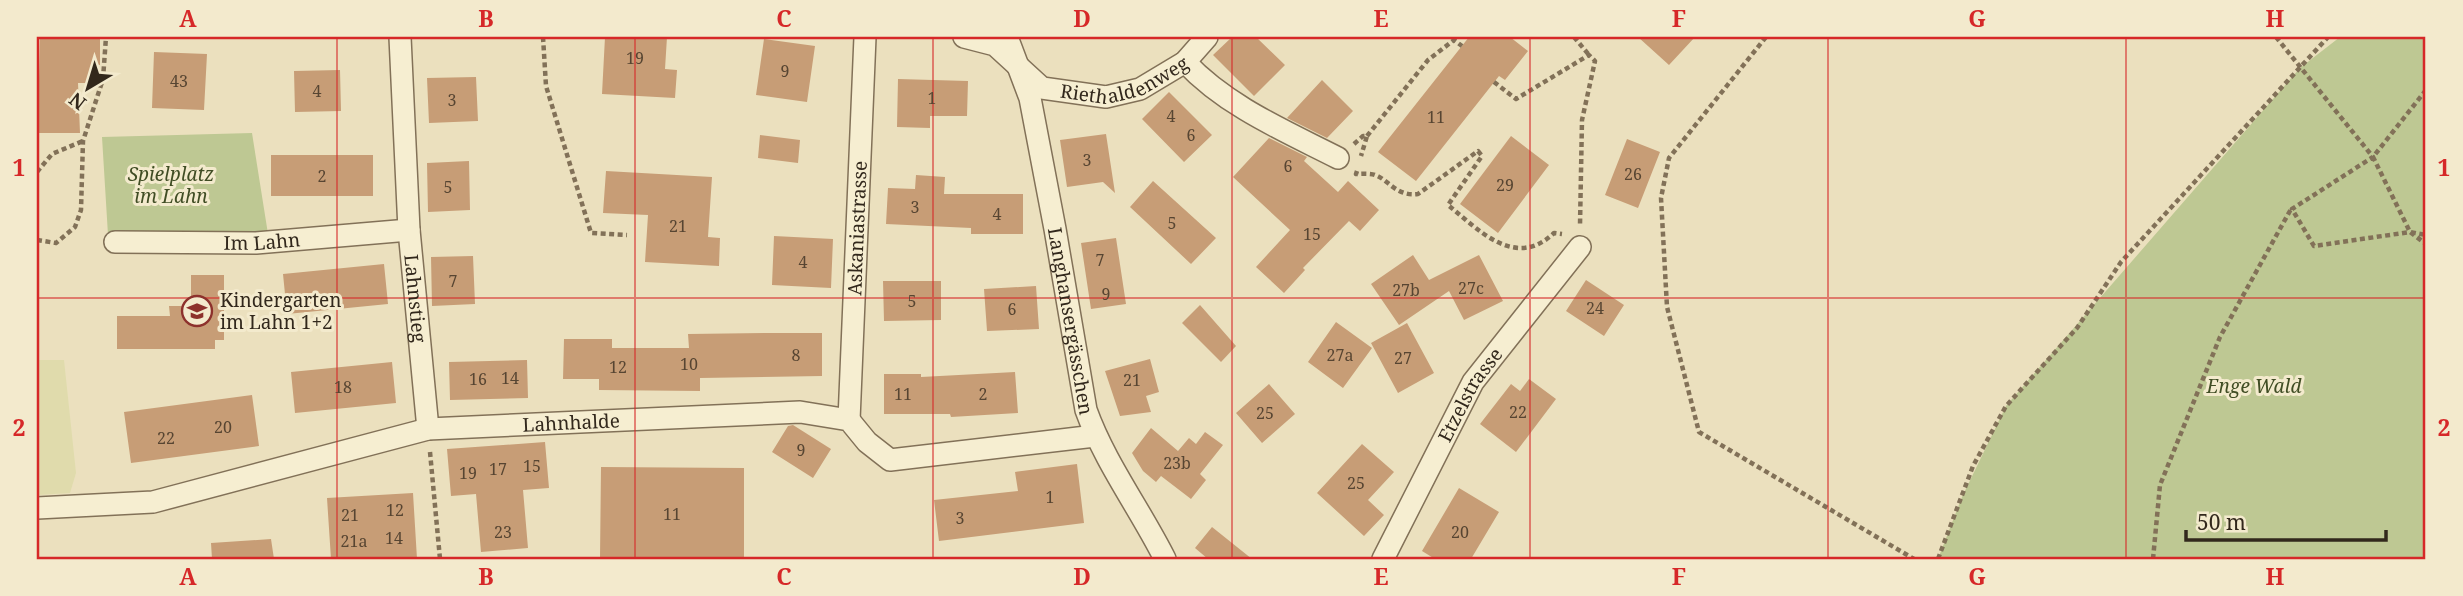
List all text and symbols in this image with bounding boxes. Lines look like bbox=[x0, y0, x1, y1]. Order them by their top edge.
text: A bbox=[179, 2, 197, 34]
text: B bbox=[478, 2, 494, 34]
text: C bbox=[776, 2, 792, 34]
text: D bbox=[1073, 2, 1091, 34]
text: E bbox=[1373, 2, 1389, 34]
text: F bbox=[1672, 2, 1686, 34]
text: G bbox=[1968, 2, 1986, 34]
text: H bbox=[2266, 2, 2285, 34]
house number: 19 bbox=[626, 47, 644, 69]
street label: Riethaldenweg bbox=[1059, 50, 1193, 110]
north arrow bbox=[52, 52, 122, 122]
house number: 9 bbox=[781, 60, 789, 82]
house number: 43 bbox=[170, 70, 188, 92]
house number: 4 bbox=[313, 80, 322, 102]
text: N bbox=[64, 87, 91, 116]
house number: 1 bbox=[928, 87, 936, 109]
house number: 3 bbox=[448, 89, 457, 111]
house number: 4 bbox=[1167, 105, 1176, 127]
house number: 11 bbox=[1427, 106, 1445, 128]
house number: 6 bbox=[1187, 124, 1196, 146]
house number: 3 bbox=[1083, 149, 1092, 171]
text: 1 bbox=[13, 151, 26, 183]
text: 1 bbox=[2438, 151, 2451, 183]
house number: 6 bbox=[1284, 155, 1293, 177]
street label: Askaniastrasse bbox=[841, 160, 873, 296]
park label: Spielplatz im Lahn bbox=[128, 161, 214, 209]
house number: 26 bbox=[1624, 163, 1642, 185]
house number: 2 bbox=[318, 165, 326, 187]
house number: 29 bbox=[1496, 174, 1514, 196]
house number: 5 bbox=[444, 176, 452, 198]
house number: 3 bbox=[911, 196, 920, 218]
house number: 4 bbox=[993, 203, 1002, 225]
house number: 5 bbox=[1168, 212, 1176, 234]
house number: 21 bbox=[669, 215, 687, 237]
house number: 15 bbox=[1303, 223, 1321, 245]
street label: Langhansergässchen bbox=[1042, 225, 1100, 417]
street label: Im Lahn bbox=[224, 226, 301, 256]
house number: 7 bbox=[1096, 249, 1105, 271]
house number: 4 bbox=[799, 251, 808, 273]
street label: Lahnstieg bbox=[398, 253, 433, 344]
house number: 7 bbox=[449, 270, 458, 292]
house number: 27c bbox=[1458, 277, 1484, 299]
house number: 27b bbox=[1392, 279, 1420, 301]
house number: 9 bbox=[1102, 283, 1110, 305]
place label: Kindergarten im Lahn 1+2 bbox=[220, 287, 341, 335]
house number: 5 bbox=[908, 290, 916, 312]
school or university icon: Kindergarten im Lahn 1+2 bbox=[180, 294, 214, 328]
house number: 24 bbox=[1586, 297, 1604, 319]
house number: 6 bbox=[1008, 298, 1017, 320]
street label: Etzelstrasse bbox=[1432, 342, 1508, 446]
house number: 8 bbox=[792, 344, 801, 366]
house number: 27a bbox=[1327, 344, 1353, 366]
house number: 27 bbox=[1394, 347, 1412, 369]
house number: 10 bbox=[680, 353, 698, 375]
house number: 12 bbox=[609, 356, 627, 378]
house number: 14 bbox=[501, 367, 519, 389]
house number: 16 bbox=[469, 368, 487, 390]
house number: 21 bbox=[1123, 369, 1141, 391]
park label: Enge Wald bbox=[2206, 373, 2302, 399]
house number: 18 bbox=[334, 376, 352, 398]
house number: 11 bbox=[894, 383, 912, 405]
house number: 2 bbox=[979, 383, 987, 405]
house number: 22 bbox=[1509, 401, 1527, 423]
house number: 25 bbox=[1256, 402, 1274, 424]
street label: Lahnhalde bbox=[522, 407, 620, 438]
text: 2 bbox=[13, 411, 26, 443]
text: 2 bbox=[2438, 411, 2451, 443]
house number: 20 bbox=[214, 416, 232, 438]
house number: 22 bbox=[157, 427, 175, 449]
house number: 9 bbox=[797, 439, 805, 461]
house number: 23b bbox=[1163, 452, 1191, 474]
house number: 15 bbox=[523, 455, 541, 477]
house number: 17 bbox=[489, 458, 507, 480]
house number: 19 bbox=[459, 462, 477, 484]
house number: 25 bbox=[1347, 472, 1365, 494]
house number: 1 bbox=[1046, 486, 1054, 508]
scale bar bbox=[2186, 498, 2386, 542]
house number: 12 bbox=[386, 499, 404, 521]
house number: 11 bbox=[663, 503, 681, 525]
house number: 21 bbox=[341, 504, 359, 526]
house number: 3 bbox=[956, 507, 965, 529]
text: 50 m bbox=[2197, 508, 2246, 536]
house number: 23 bbox=[494, 521, 512, 543]
house number: 20 bbox=[1451, 521, 1469, 543]
house number: 14 bbox=[385, 527, 403, 549]
house number: 21a bbox=[341, 530, 367, 552]
text: A bbox=[179, 560, 197, 592]
text: B bbox=[478, 560, 494, 592]
text: C bbox=[776, 560, 792, 592]
text: D bbox=[1073, 560, 1091, 592]
text: E bbox=[1373, 560, 1389, 592]
text: F bbox=[1672, 560, 1686, 592]
text: G bbox=[1968, 560, 1986, 592]
text: H bbox=[2266, 560, 2285, 592]

